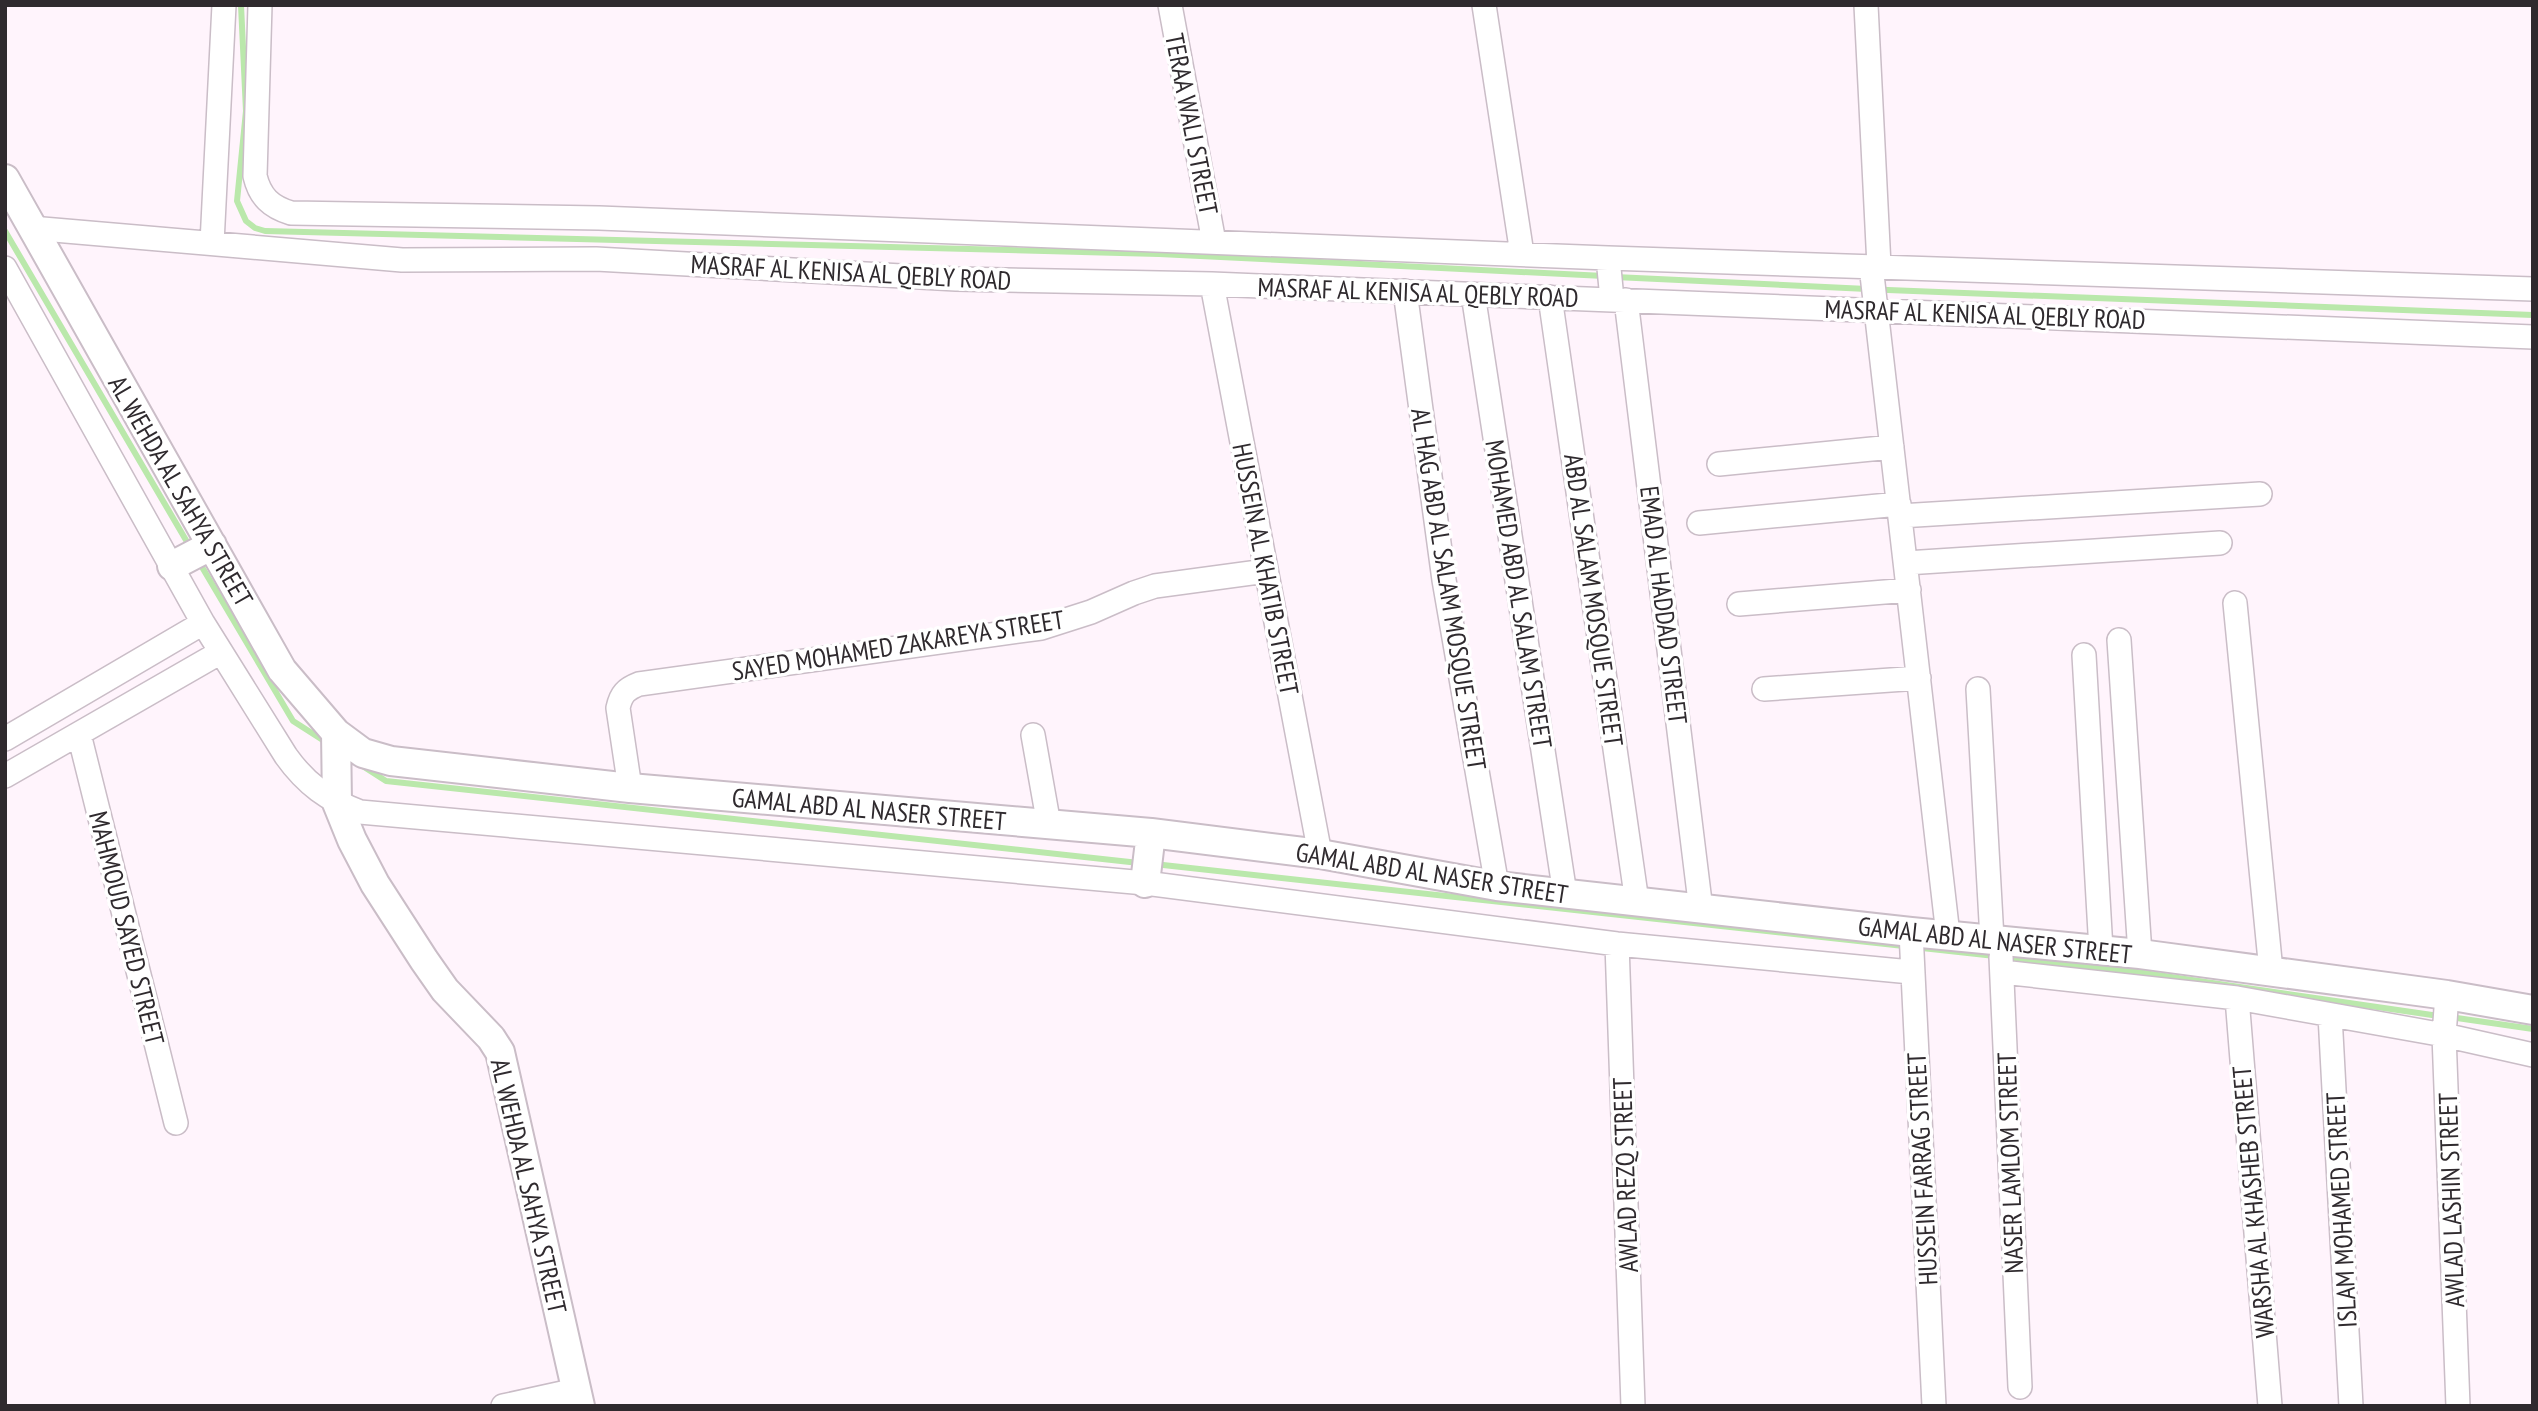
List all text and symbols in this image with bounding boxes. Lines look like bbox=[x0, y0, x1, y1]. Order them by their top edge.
street label: TERAA WALI STREET bbox=[1158, 30, 1226, 218]
street label: MASRAF AL KENISA AL QEBLY ROAD bbox=[690, 247, 1012, 297]
street label: MASRAF AL KENISA AL QEBLY ROAD bbox=[1257, 270, 1579, 314]
street label: MASRAF AL KENISA AL QEBLY ROAD bbox=[1824, 292, 2146, 336]
street label: AL WEHDA AL SAHYA STREET bbox=[102, 370, 261, 612]
street label: AL HAG ABD AL SALAM MOSQUE STREET bbox=[1404, 406, 1494, 773]
street label: MOHAMED ABD AL SALAM STREET bbox=[1478, 437, 1560, 751]
street label: HUSSEIN AL KHATIB STREET bbox=[1225, 440, 1307, 698]
street label: ABD AL SALAM MOSQUE STREET bbox=[1557, 452, 1631, 749]
street label: EMAD AL HADDAD STREET bbox=[1633, 484, 1695, 726]
street label: SAYED MOHAMED ZAKAREYA STREET bbox=[730, 602, 1067, 688]
street label: GAMAL ABD AL NASER STREET bbox=[731, 781, 1008, 837]
street label: MAHMOUD SAYED STREET bbox=[82, 808, 172, 1049]
street label: GAMAL ABD AL NASER STREET bbox=[1294, 835, 1571, 911]
street label: GAMAL ABD AL NASER STREET bbox=[1856, 909, 2134, 971]
street label: HUSSEIN FARRAG STREET bbox=[1899, 1051, 1945, 1286]
street label: NASER LAMLOM STREET bbox=[1990, 1052, 2030, 1274]
street label: AL WEHDA AL SAHYA STREET bbox=[484, 1055, 574, 1317]
street label: WARSHA AL KHASHEB STREET bbox=[2225, 1064, 2281, 1339]
street label: AWLAD REZQ STREET bbox=[1605, 1077, 1645, 1273]
street label: ISLAM MOHAMED STREET bbox=[2318, 1091, 2364, 1329]
street label: AWLAD LASHIN STREET bbox=[2431, 1092, 2471, 1308]

